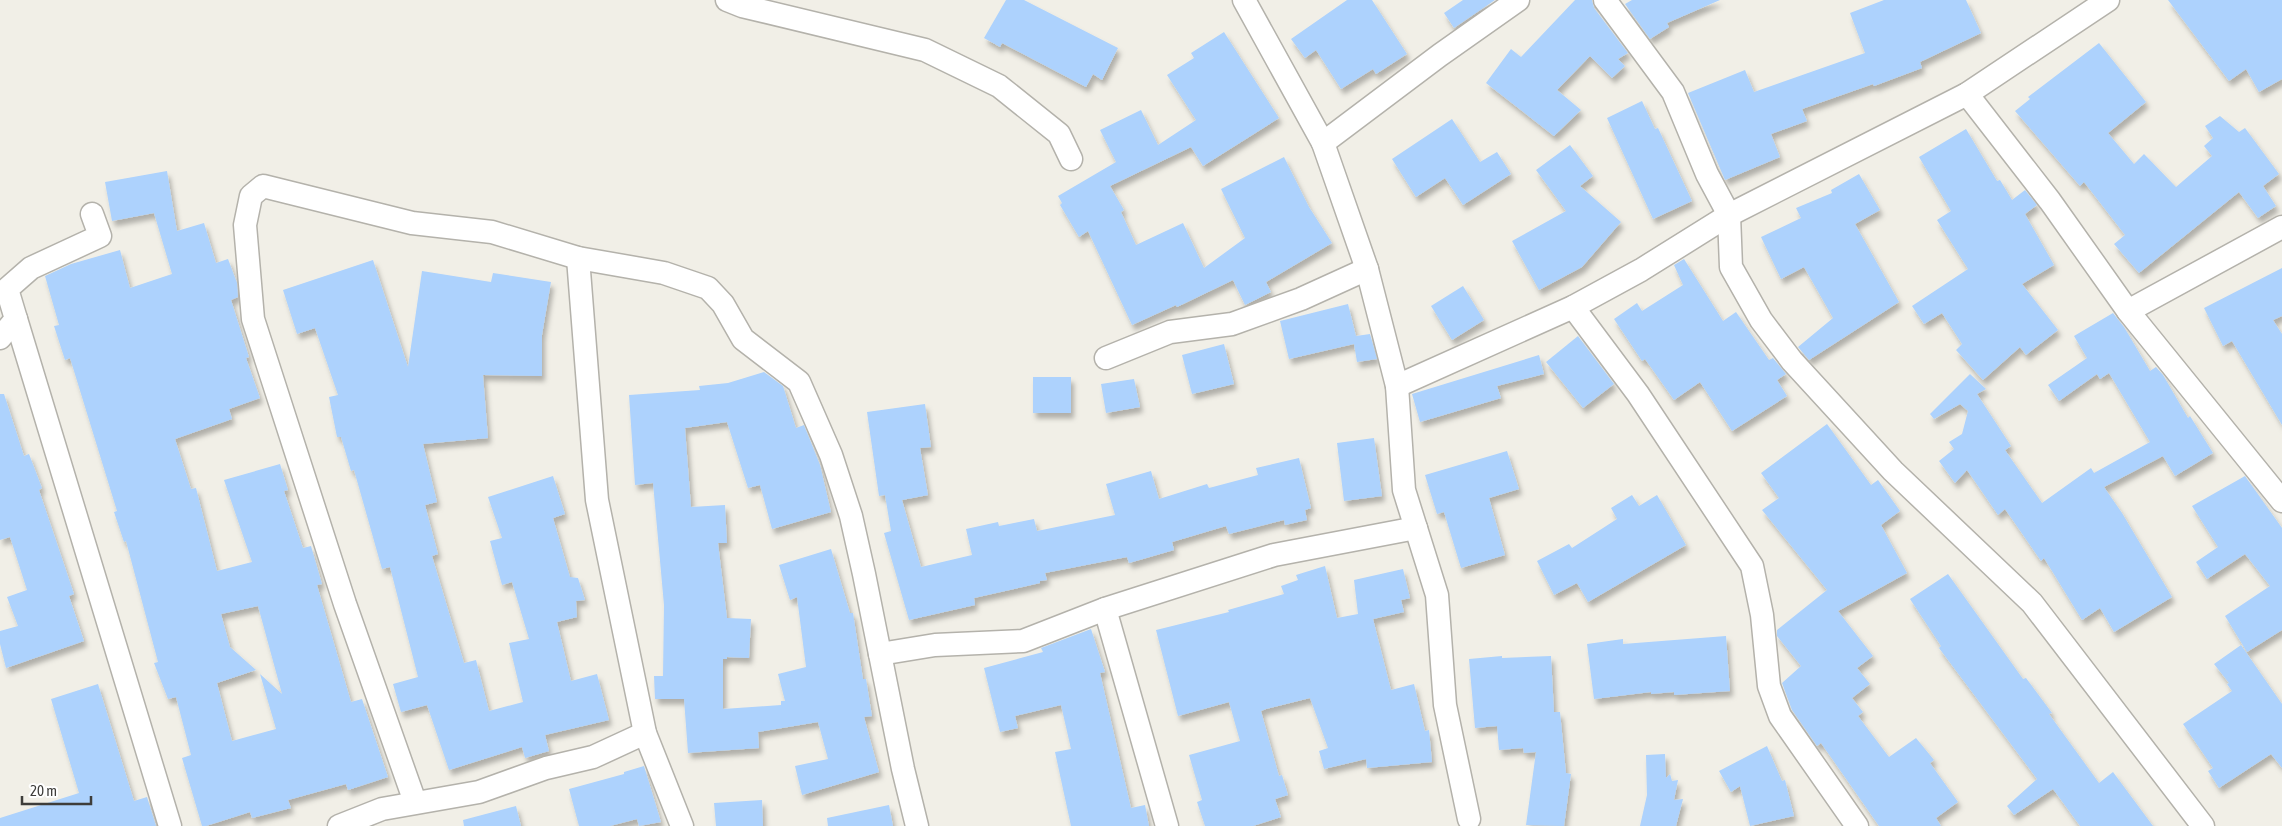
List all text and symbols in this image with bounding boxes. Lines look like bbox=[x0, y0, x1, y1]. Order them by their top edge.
scale bar bbox=[22, 774, 91, 806]
text: 20 m bbox=[30, 782, 57, 799]

